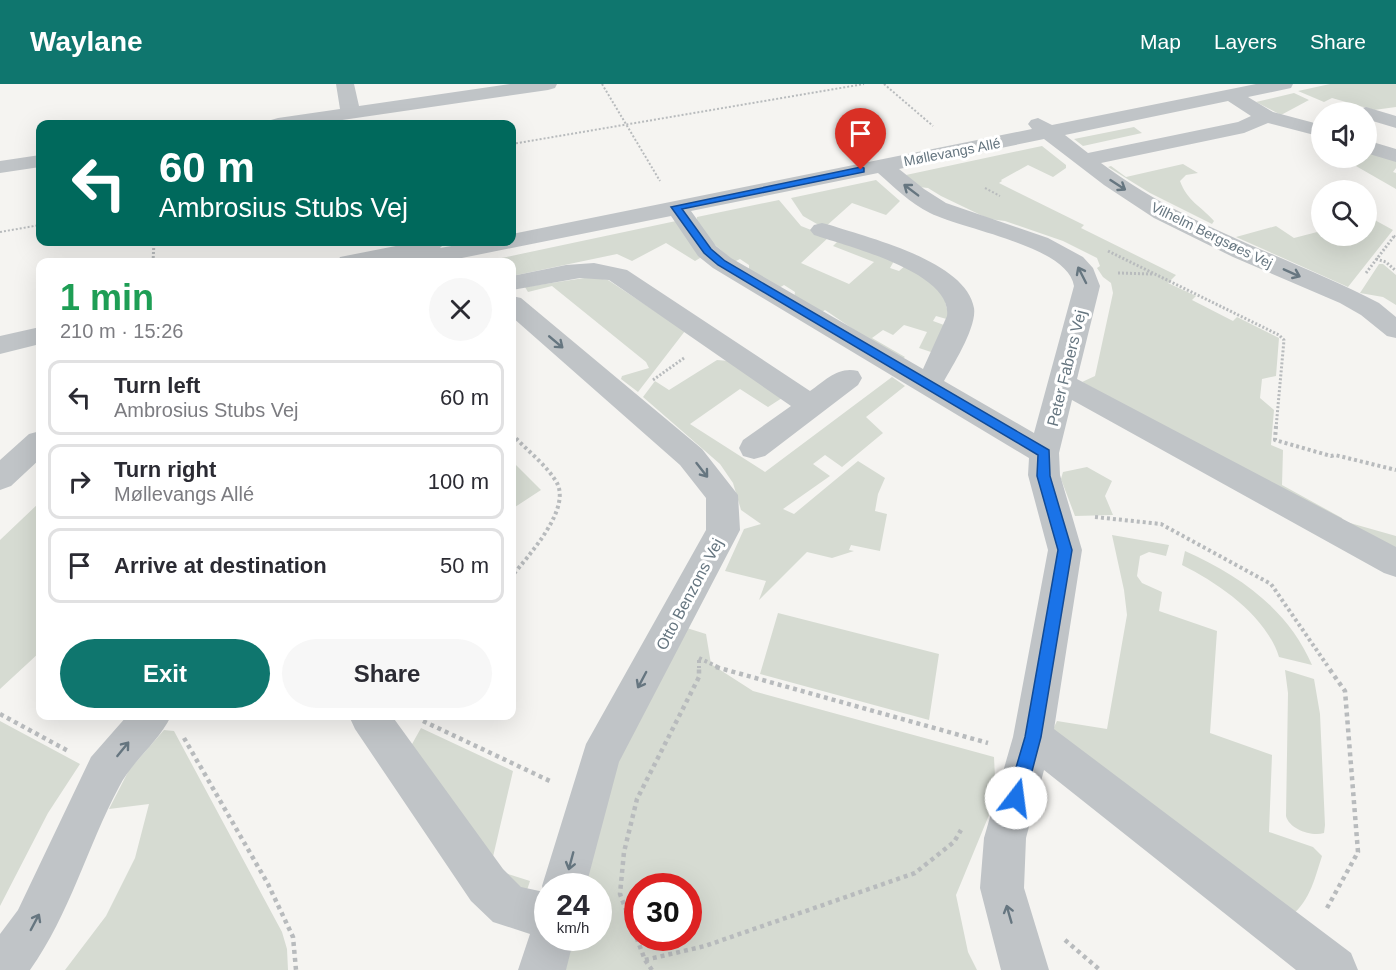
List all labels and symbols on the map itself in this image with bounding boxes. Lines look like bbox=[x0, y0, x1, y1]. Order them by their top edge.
pin bbox=[835, 108, 886, 170]
street label: Møllevangs Allé bbox=[902, 135, 1002, 169]
one-way arrow bbox=[1109, 179, 1125, 191]
one-way arrow bbox=[903, 183, 919, 196]
street label: Vilhelm Bergsøes Vej bbox=[1149, 199, 1275, 271]
one-way arrow bbox=[1075, 266, 1087, 284]
one-way arrow bbox=[1282, 267, 1300, 279]
street label: Peter Fabers Vej bbox=[1044, 308, 1089, 428]
one-way arrow bbox=[548, 335, 564, 348]
one-way arrow bbox=[696, 462, 709, 478]
street label: Otto Benzons Vej bbox=[653, 536, 726, 653]
one-way arrow bbox=[636, 671, 648, 688]
one-way arrow bbox=[117, 741, 130, 757]
position arrow bbox=[984, 766, 1048, 830]
one-way arrow bbox=[565, 851, 577, 870]
speed limit sign: 30 bbox=[624, 873, 702, 951]
one-way arrow bbox=[1003, 905, 1014, 924]
one-way arrow bbox=[29, 914, 41, 931]

